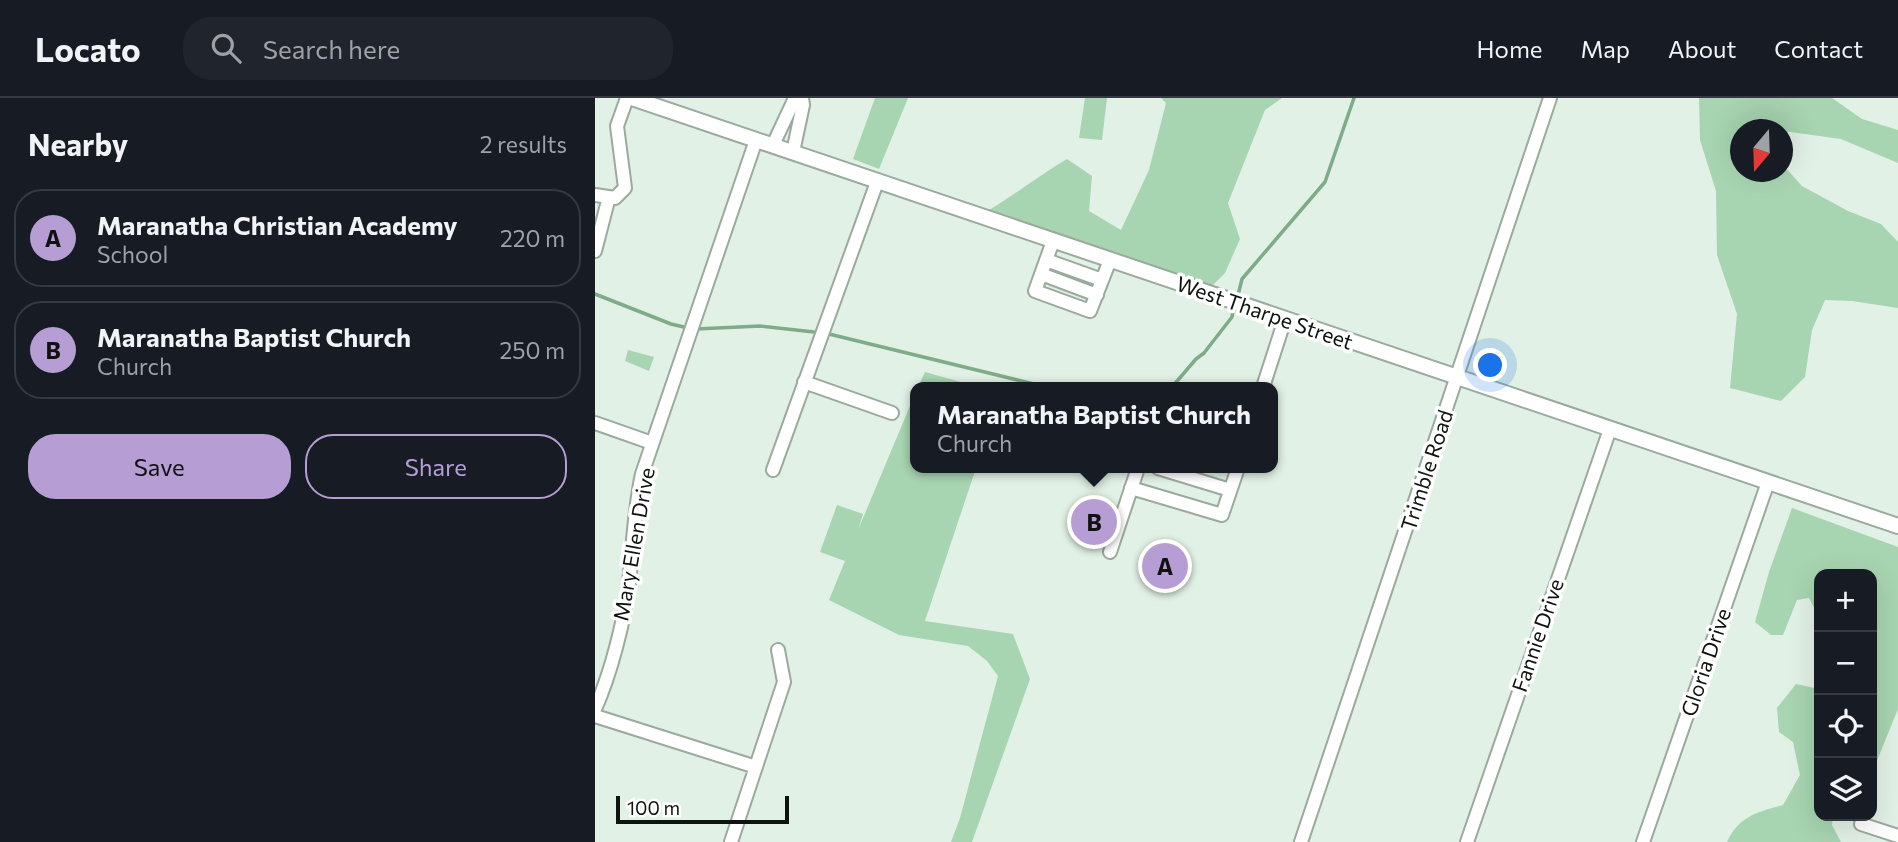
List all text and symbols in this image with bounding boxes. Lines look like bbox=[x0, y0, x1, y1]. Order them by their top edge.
search box bbox=[183, 17, 673, 80]
text: Locato bbox=[35, 28, 141, 69]
icon: search bbox=[207, 29, 245, 67]
text: Search here bbox=[263, 33, 400, 64]
text: Home bbox=[1477, 34, 1543, 63]
text: Map bbox=[1581, 34, 1630, 63]
text: About bbox=[1668, 34, 1736, 63]
text: Contact bbox=[1774, 34, 1863, 63]
north arrow bbox=[1730, 119, 1793, 182]
text: Nearby bbox=[28, 125, 128, 162]
text: 2 results bbox=[480, 130, 567, 158]
text: Maranatha Christian Academy bbox=[97, 209, 458, 240]
text: A bbox=[45, 224, 61, 252]
text: 220 m bbox=[500, 224, 565, 252]
text: School bbox=[97, 240, 168, 268]
street label: West Tharpe Street bbox=[1174, 270, 1356, 354]
text: Maranatha Baptist Church bbox=[97, 321, 411, 352]
text: B bbox=[45, 336, 61, 364]
text: 250 m bbox=[500, 336, 565, 364]
your location bbox=[1473, 348, 1507, 382]
text: Church bbox=[97, 352, 172, 380]
popup bbox=[910, 382, 1278, 473]
text: Maranatha Baptist Church bbox=[937, 398, 1251, 429]
street label: Trimble Road bbox=[1395, 406, 1457, 534]
text: Church bbox=[937, 429, 1012, 457]
button: Save bbox=[28, 434, 291, 499]
button: Share bbox=[305, 434, 567, 499]
street label: Mary Ellen Drive bbox=[607, 465, 659, 623]
pin: B bbox=[1071, 496, 1117, 548]
pin: A bbox=[1142, 540, 1188, 592]
map controls bbox=[1814, 569, 1877, 821]
button: + bbox=[1814, 569, 1877, 632]
street label: Fannie Drive bbox=[1506, 575, 1568, 695]
street label: Gloria Drive bbox=[1675, 605, 1735, 719]
button: − bbox=[1814, 632, 1877, 695]
button: locate bbox=[1814, 695, 1877, 758]
button: layers bbox=[1814, 758, 1877, 821]
scale bar bbox=[616, 793, 789, 825]
text: 100 m bbox=[627, 796, 680, 819]

